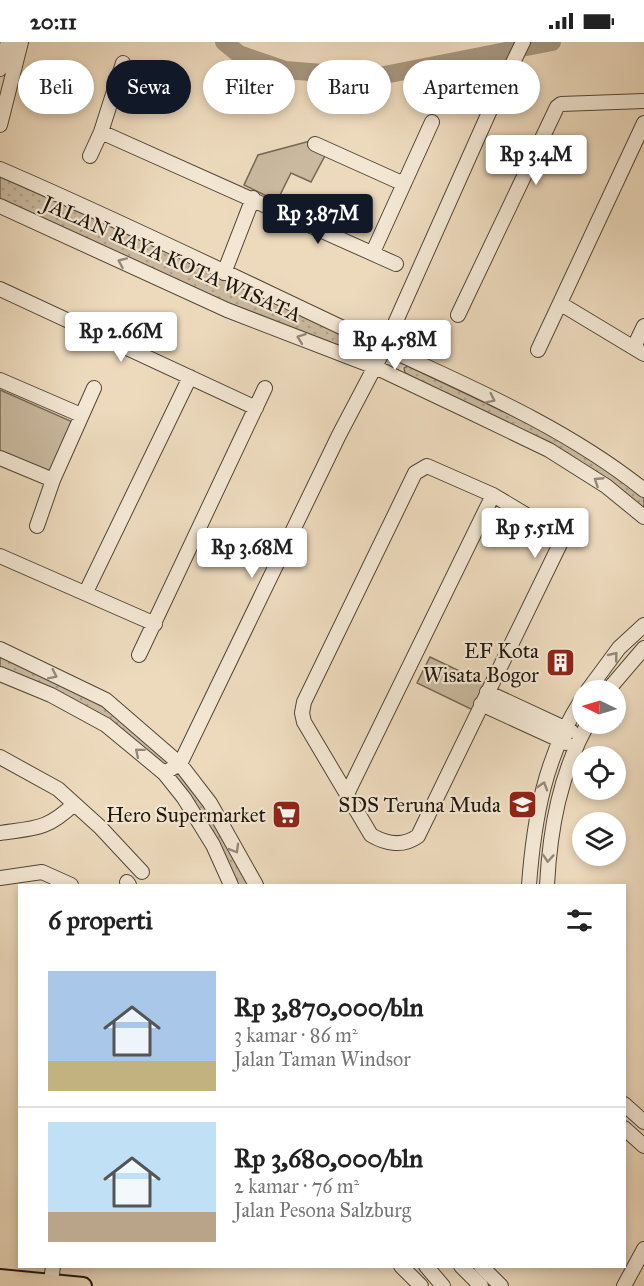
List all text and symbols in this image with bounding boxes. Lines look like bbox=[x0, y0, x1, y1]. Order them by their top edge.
text: 20:11 bbox=[30, 8, 77, 35]
chip: Beli bbox=[18, 60, 94, 114]
chip: Sewa bbox=[106, 60, 191, 114]
chip: Filter bbox=[203, 60, 295, 114]
chip: Baru bbox=[307, 60, 391, 114]
chip: Apartemen bbox=[403, 60, 540, 114]
pin: Rp 3.4M bbox=[481, 135, 591, 186]
text: Rp 3.4M bbox=[500, 142, 572, 166]
street label: JALAN RAYA KOTA WISATA bbox=[37, 189, 306, 328]
pin: Rp 3.87M bbox=[256, 194, 380, 245]
text: Rp 3.87M bbox=[277, 201, 359, 225]
one-way arrow bbox=[117, 258, 128, 270]
pin: Rp 2.66M bbox=[59, 312, 183, 363]
text: Rp 2.66M bbox=[79, 319, 163, 343]
pin: Rp 4.58M bbox=[333, 320, 457, 371]
text: Rp 4.58M bbox=[353, 327, 437, 351]
one-way arrow bbox=[296, 333, 307, 346]
one-way arrow bbox=[485, 392, 496, 404]
one-way arrow bbox=[594, 477, 605, 488]
pin: Rp 5.51M bbox=[473, 508, 597, 559]
text: Rp 5.51M bbox=[496, 515, 574, 539]
pin: Rp 3.68M bbox=[190, 528, 314, 579]
text: Rp 3.68M bbox=[211, 535, 293, 559]
place label: EF Kota Wisata Bogor bbox=[423, 638, 539, 688]
building icon: EF Kota Wisata Bogor bbox=[544, 647, 576, 679]
one-way arrow bbox=[606, 651, 617, 662]
one-way arrow bbox=[46, 667, 57, 679]
north arrow bbox=[572, 680, 626, 734]
map controls bbox=[572, 680, 626, 866]
button: locate bbox=[572, 746, 626, 800]
one-way arrow bbox=[135, 748, 146, 759]
one-way arrow bbox=[536, 781, 548, 792]
school or university icon: SDS Teruna Muda bbox=[506, 789, 538, 821]
place label: SDS Teruna Muda bbox=[338, 792, 501, 818]
supermarket icon: Hero Supermarket bbox=[271, 799, 303, 831]
place label: Hero Supermarket bbox=[106, 802, 267, 828]
button: layers bbox=[572, 812, 626, 866]
one-way arrow bbox=[228, 842, 240, 853]
one-way arrow bbox=[542, 854, 555, 863]
text: 6 properti bbox=[48, 904, 153, 936]
icon: filters bbox=[563, 904, 596, 937]
text: Rp 3,870,000/bln bbox=[234, 991, 424, 1023]
icon: home bbox=[96, 995, 168, 1067]
text: 3 kamar · 86 m² bbox=[234, 1023, 358, 1047]
text: Jalan Taman Windsor bbox=[234, 1047, 411, 1071]
text: Rp 3,680,000/bln bbox=[234, 1142, 423, 1174]
icon: home bbox=[96, 1146, 168, 1218]
text: 2 kamar · 76 m² bbox=[234, 1174, 359, 1198]
text: Jalan Pesona Salzburg bbox=[234, 1198, 411, 1222]

